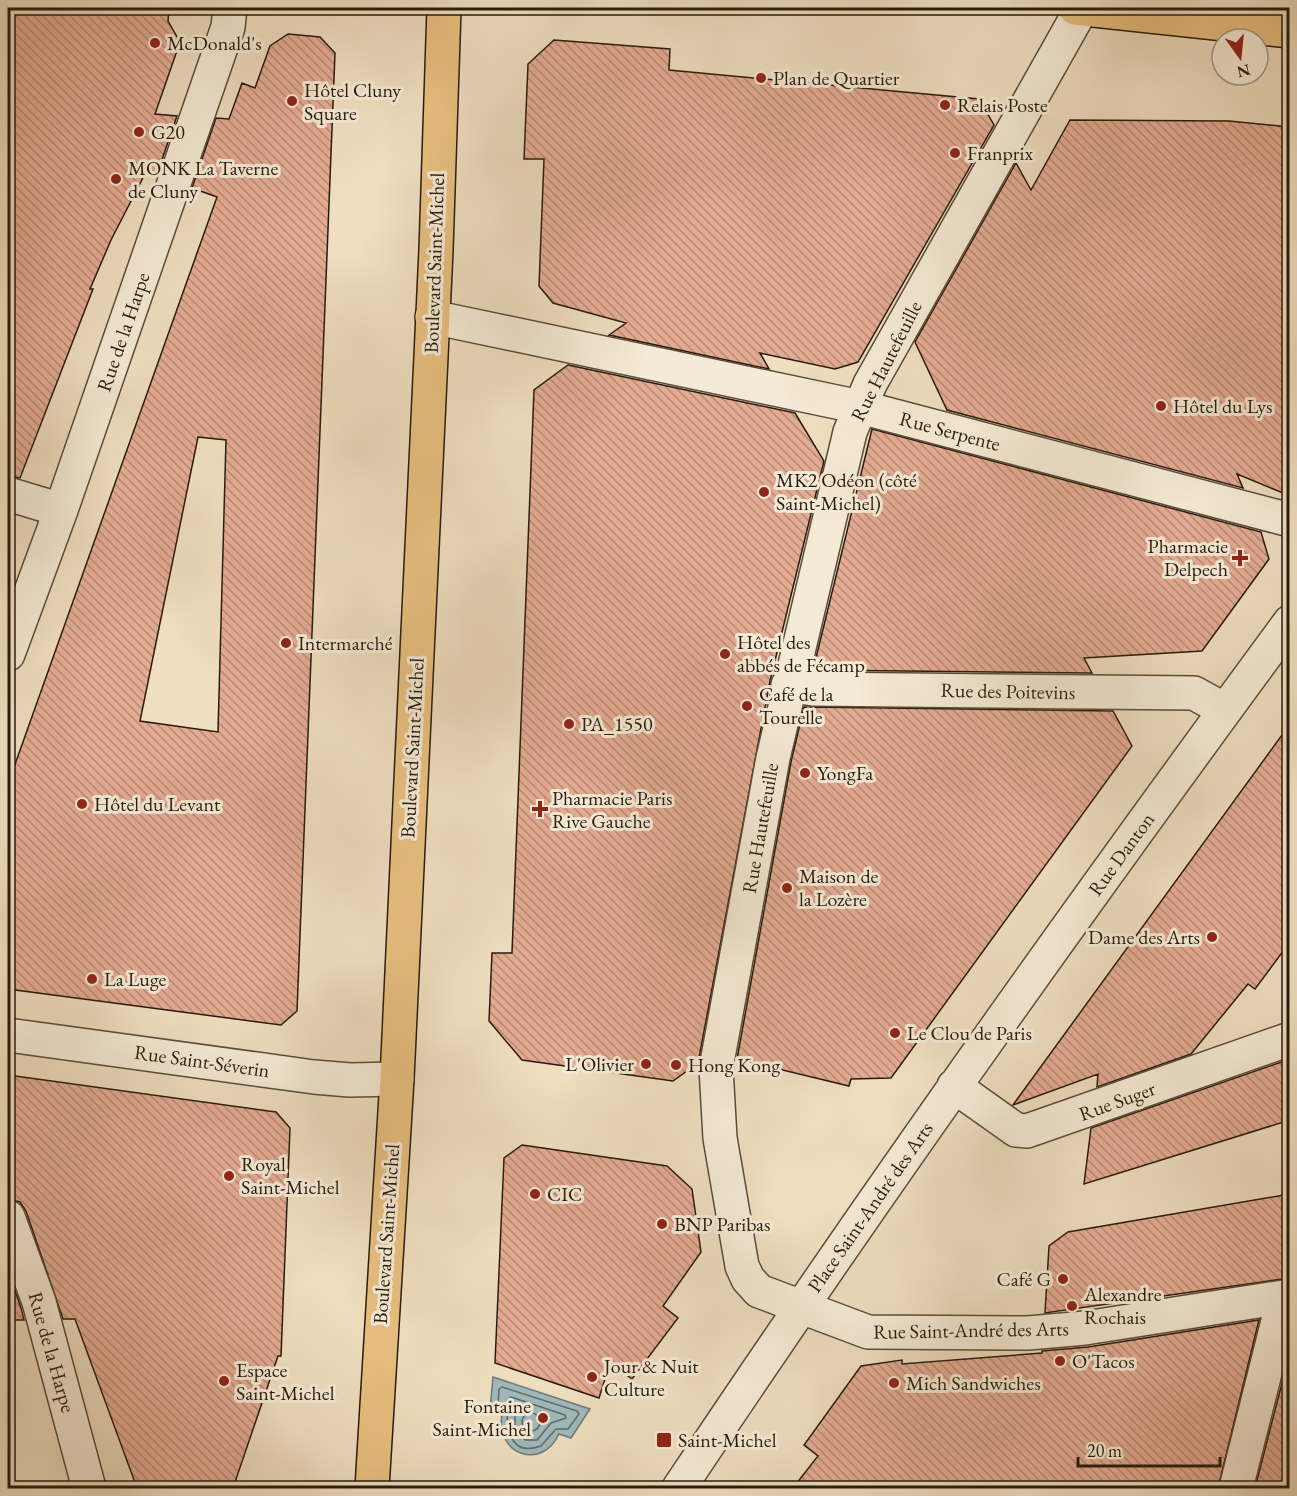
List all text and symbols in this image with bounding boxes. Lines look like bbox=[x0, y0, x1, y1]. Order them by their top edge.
north arrow bbox=[1210, 27, 1270, 87]
place label: McDonald's bbox=[167, 30, 262, 56]
marker: McDonald's bbox=[148, 36, 162, 50]
text: N bbox=[1235, 59, 1253, 83]
place label: Plan de Quartier bbox=[773, 65, 900, 91]
marker: Plan de Quartier bbox=[754, 71, 768, 85]
place label: Hôtel Cluny Square bbox=[304, 77, 401, 126]
place label: Relais Poste bbox=[957, 92, 1048, 118]
marker: Hôtel Cluny Square bbox=[285, 94, 299, 108]
marker: Relais Poste bbox=[938, 98, 952, 112]
place label: G20 bbox=[151, 119, 185, 145]
marker: G20 bbox=[132, 125, 146, 139]
place label: Franprix bbox=[967, 140, 1033, 166]
marker: Franprix bbox=[948, 146, 962, 160]
place label: MONK La Taverne de Cluny bbox=[128, 155, 279, 204]
marker: MONK La Taverne de Cluny bbox=[109, 172, 123, 186]
street label: Boulevard Saint-Michel bbox=[418, 172, 450, 354]
street label: Rue de la Harpe bbox=[90, 269, 156, 395]
street label: Rue Hautefeuille bbox=[844, 296, 928, 426]
place label: Hôtel du Lys bbox=[1173, 393, 1273, 419]
marker: Hôtel du Lys bbox=[1154, 399, 1168, 413]
street label: Rue Serpente bbox=[897, 405, 1003, 457]
place label: MK2 Odéon (côté Saint-Michel) bbox=[776, 467, 917, 516]
marker: MK2 Odéon (côté Saint-Michel) bbox=[757, 485, 771, 499]
place label: Pharmacie Delpech bbox=[1148, 533, 1228, 582]
marker: Pharmacie Delpech bbox=[1233, 551, 1247, 565]
place label: Hôtel des abbés de Fécamp bbox=[737, 629, 865, 678]
place label: Intermarché bbox=[298, 630, 393, 656]
marker: Intermarché bbox=[279, 636, 293, 650]
marker: Hôtel des abbés de Fécamp bbox=[718, 647, 732, 661]
street label: Boulevard Saint-Michel bbox=[394, 657, 430, 839]
street label: Rue des Poitevins bbox=[940, 677, 1076, 705]
place label: Café de la Tourelle bbox=[759, 681, 834, 730]
marker: Café de la Tourelle bbox=[740, 699, 754, 713]
place label: PA_1550 bbox=[581, 711, 653, 737]
marker: PA_1550 bbox=[562, 717, 576, 731]
place label: YongFa bbox=[817, 760, 873, 786]
street label: Rue Hautefeuille bbox=[736, 761, 784, 895]
marker: YongFa bbox=[798, 766, 812, 780]
place label: Pharmacie Paris Rive Gauche bbox=[552, 785, 672, 834]
place label: Hôtel du Levant bbox=[94, 791, 221, 817]
marker: Hôtel du Levant bbox=[75, 797, 89, 811]
marker: Pharmacie Paris Rive Gauche bbox=[533, 802, 547, 816]
street label: Rue Danton bbox=[1082, 807, 1160, 901]
place label: Maison de la Lozère bbox=[799, 863, 879, 912]
marker: Maison de la Lozère bbox=[780, 881, 794, 895]
place label: Dame des Arts bbox=[1088, 924, 1200, 950]
marker: Dame des Arts bbox=[1205, 930, 1219, 944]
place label: La Luge bbox=[104, 966, 167, 992]
marker: La Luge bbox=[85, 972, 99, 986]
place label: Le Clou de Paris bbox=[907, 1020, 1032, 1046]
marker: Le Clou de Paris bbox=[888, 1026, 902, 1040]
street label: Rue Saint-Séverin bbox=[133, 1039, 272, 1083]
place label: L'Olivier bbox=[565, 1051, 634, 1077]
place label: Hong Kong bbox=[688, 1052, 780, 1078]
marker: L'Olivier bbox=[639, 1057, 653, 1071]
marker: Hong Kong bbox=[669, 1058, 683, 1072]
street label: Rue Suger bbox=[1075, 1075, 1159, 1127]
street label: Place Saint-André des Arts bbox=[801, 1117, 939, 1297]
street label: Boulevard Saint-Michel bbox=[367, 1143, 405, 1325]
place label: Royal Saint-Michel bbox=[241, 1151, 340, 1200]
marker: Royal Saint-Michel bbox=[222, 1169, 236, 1183]
place label: CIC bbox=[547, 1181, 582, 1207]
marker: CIC bbox=[528, 1187, 542, 1201]
place label: BNP Paribas bbox=[674, 1211, 771, 1237]
marker: BNP Paribas bbox=[655, 1217, 669, 1231]
place label: Café G bbox=[997, 1266, 1051, 1292]
marker: Café G bbox=[1056, 1272, 1070, 1286]
place label: Alexandre Rochais bbox=[1083, 1281, 1162, 1330]
street label: Rue de la Harpe bbox=[22, 1289, 82, 1416]
marker: Alexandre Rochais bbox=[1065, 1299, 1079, 1313]
street label: Rue Saint-André des Arts bbox=[873, 1315, 1069, 1345]
place label: O'Tacos bbox=[1072, 1348, 1135, 1374]
place label: Jour & Nuit Culture bbox=[602, 1353, 699, 1402]
marker: O'Tacos bbox=[1053, 1354, 1067, 1368]
place label: Espace Saint-Michel bbox=[236, 1357, 335, 1406]
marker: Jour & Nuit Culture bbox=[585, 1370, 599, 1384]
place label: Mich Sandwiches bbox=[906, 1370, 1041, 1396]
marker: Espace Saint-Michel bbox=[217, 1374, 231, 1388]
marker: Mich Sandwiches bbox=[887, 1376, 901, 1390]
place label: Fontaine Saint-Michel bbox=[433, 1393, 531, 1442]
marker: Fontaine Saint-Michel bbox=[536, 1411, 550, 1425]
place label: Saint-Michel bbox=[678, 1427, 777, 1453]
scale bar bbox=[1078, 1430, 1220, 1468]
marker: Saint-Michel bbox=[655, 1431, 673, 1449]
text: 20 m bbox=[1087, 1439, 1122, 1462]

